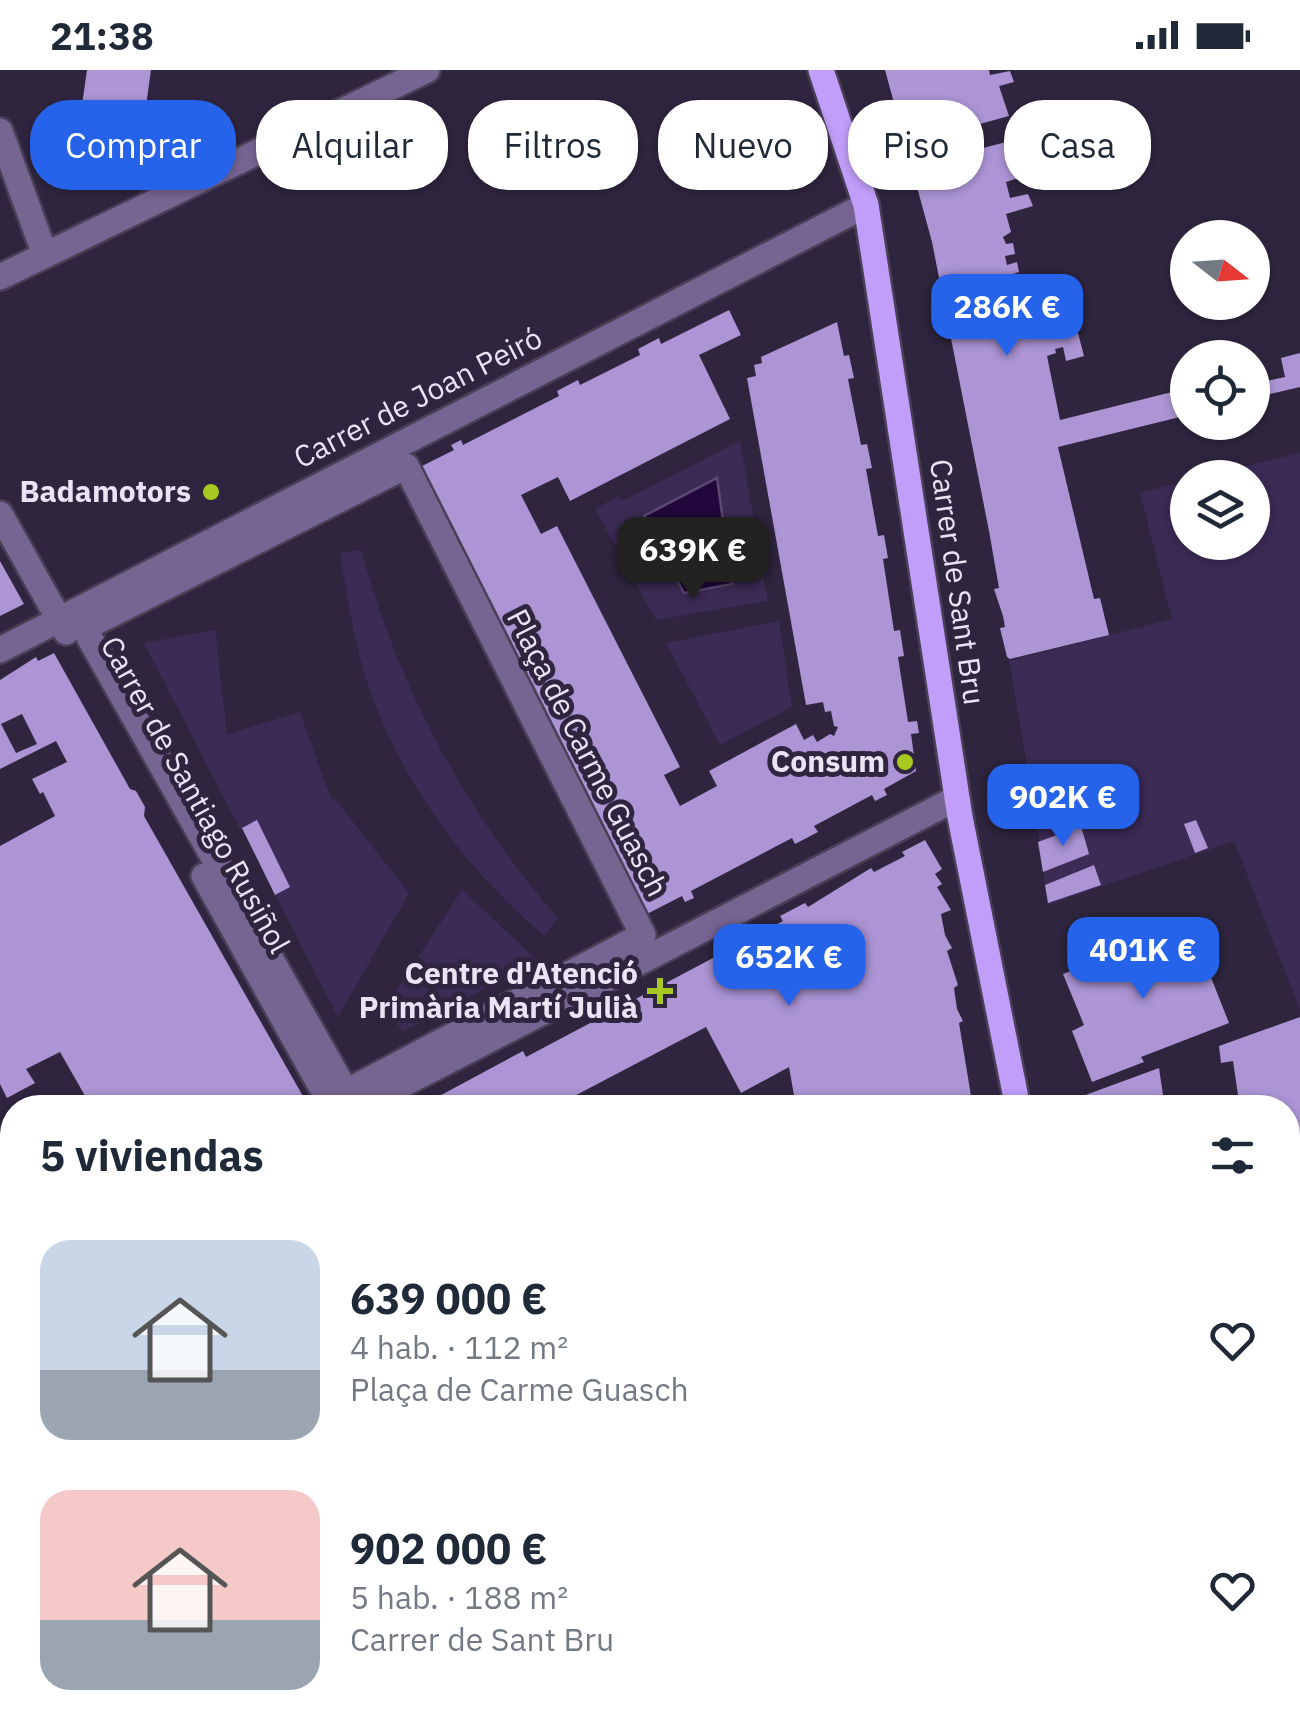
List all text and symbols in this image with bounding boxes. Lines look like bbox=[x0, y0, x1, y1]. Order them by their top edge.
text: 21:38 bbox=[50, 11, 154, 60]
chip: Comprar bbox=[30, 100, 236, 190]
chip: Alquilar bbox=[256, 100, 448, 190]
chip: Filtros bbox=[468, 100, 638, 190]
chip: Nuevo bbox=[658, 100, 828, 190]
chip: Piso bbox=[848, 100, 984, 190]
chip: Casa bbox=[1004, 100, 1151, 190]
north arrow bbox=[1170, 220, 1270, 320]
map controls bbox=[1170, 220, 1270, 560]
pin: 286K € bbox=[926, 274, 1088, 359]
text: 286K € bbox=[953, 285, 1061, 327]
street label: Carrer de Joan Peiró bbox=[287, 317, 548, 476]
button: locate bbox=[1170, 340, 1270, 440]
street label: Carrer de Sant Bru bbox=[922, 456, 995, 707]
button: layers bbox=[1170, 460, 1270, 560]
place label: Badamotors bbox=[20, 471, 191, 510]
marker: Badamotors bbox=[200, 481, 222, 503]
pin: 639K € bbox=[612, 517, 774, 602]
text: 639K € bbox=[639, 528, 747, 570]
street label: Plaça de Carme Guasch bbox=[499, 602, 678, 903]
street label: Carrer de Santiago Rusiñol bbox=[93, 629, 300, 960]
place label: Consum bbox=[771, 741, 885, 780]
marker: Consum bbox=[894, 751, 916, 773]
pin: 902K € bbox=[982, 764, 1144, 849]
text: 902K € bbox=[1009, 775, 1117, 817]
pin: 401K € bbox=[1062, 917, 1224, 1002]
pin: 652K € bbox=[708, 924, 870, 1009]
text: 401K € bbox=[1089, 928, 1197, 970]
text: 652K € bbox=[735, 935, 843, 977]
place label: Centre d'Atenció Primària Martí Julià bbox=[359, 953, 638, 1026]
marker: Centre d'Atenció Primària Martí Julià bbox=[647, 978, 673, 1004]
text: 5 viviendas bbox=[40, 1128, 264, 1183]
icon: filters bbox=[1205, 1128, 1260, 1183]
text: 639 000 € bbox=[350, 1271, 547, 1326]
icon: home bbox=[120, 1280, 240, 1400]
icon: heart bbox=[1205, 1313, 1260, 1368]
text: 4 hab. · 112 m² bbox=[350, 1326, 568, 1368]
text: Plaça de Carme Guasch bbox=[350, 1368, 689, 1410]
text: 902 000 € bbox=[350, 1521, 547, 1576]
icon: home bbox=[120, 1530, 240, 1650]
icon: heart bbox=[1205, 1563, 1260, 1618]
text: 5 hab. · 188 m² bbox=[350, 1576, 568, 1618]
text: Carrer de Sant Bru bbox=[350, 1618, 614, 1660]

